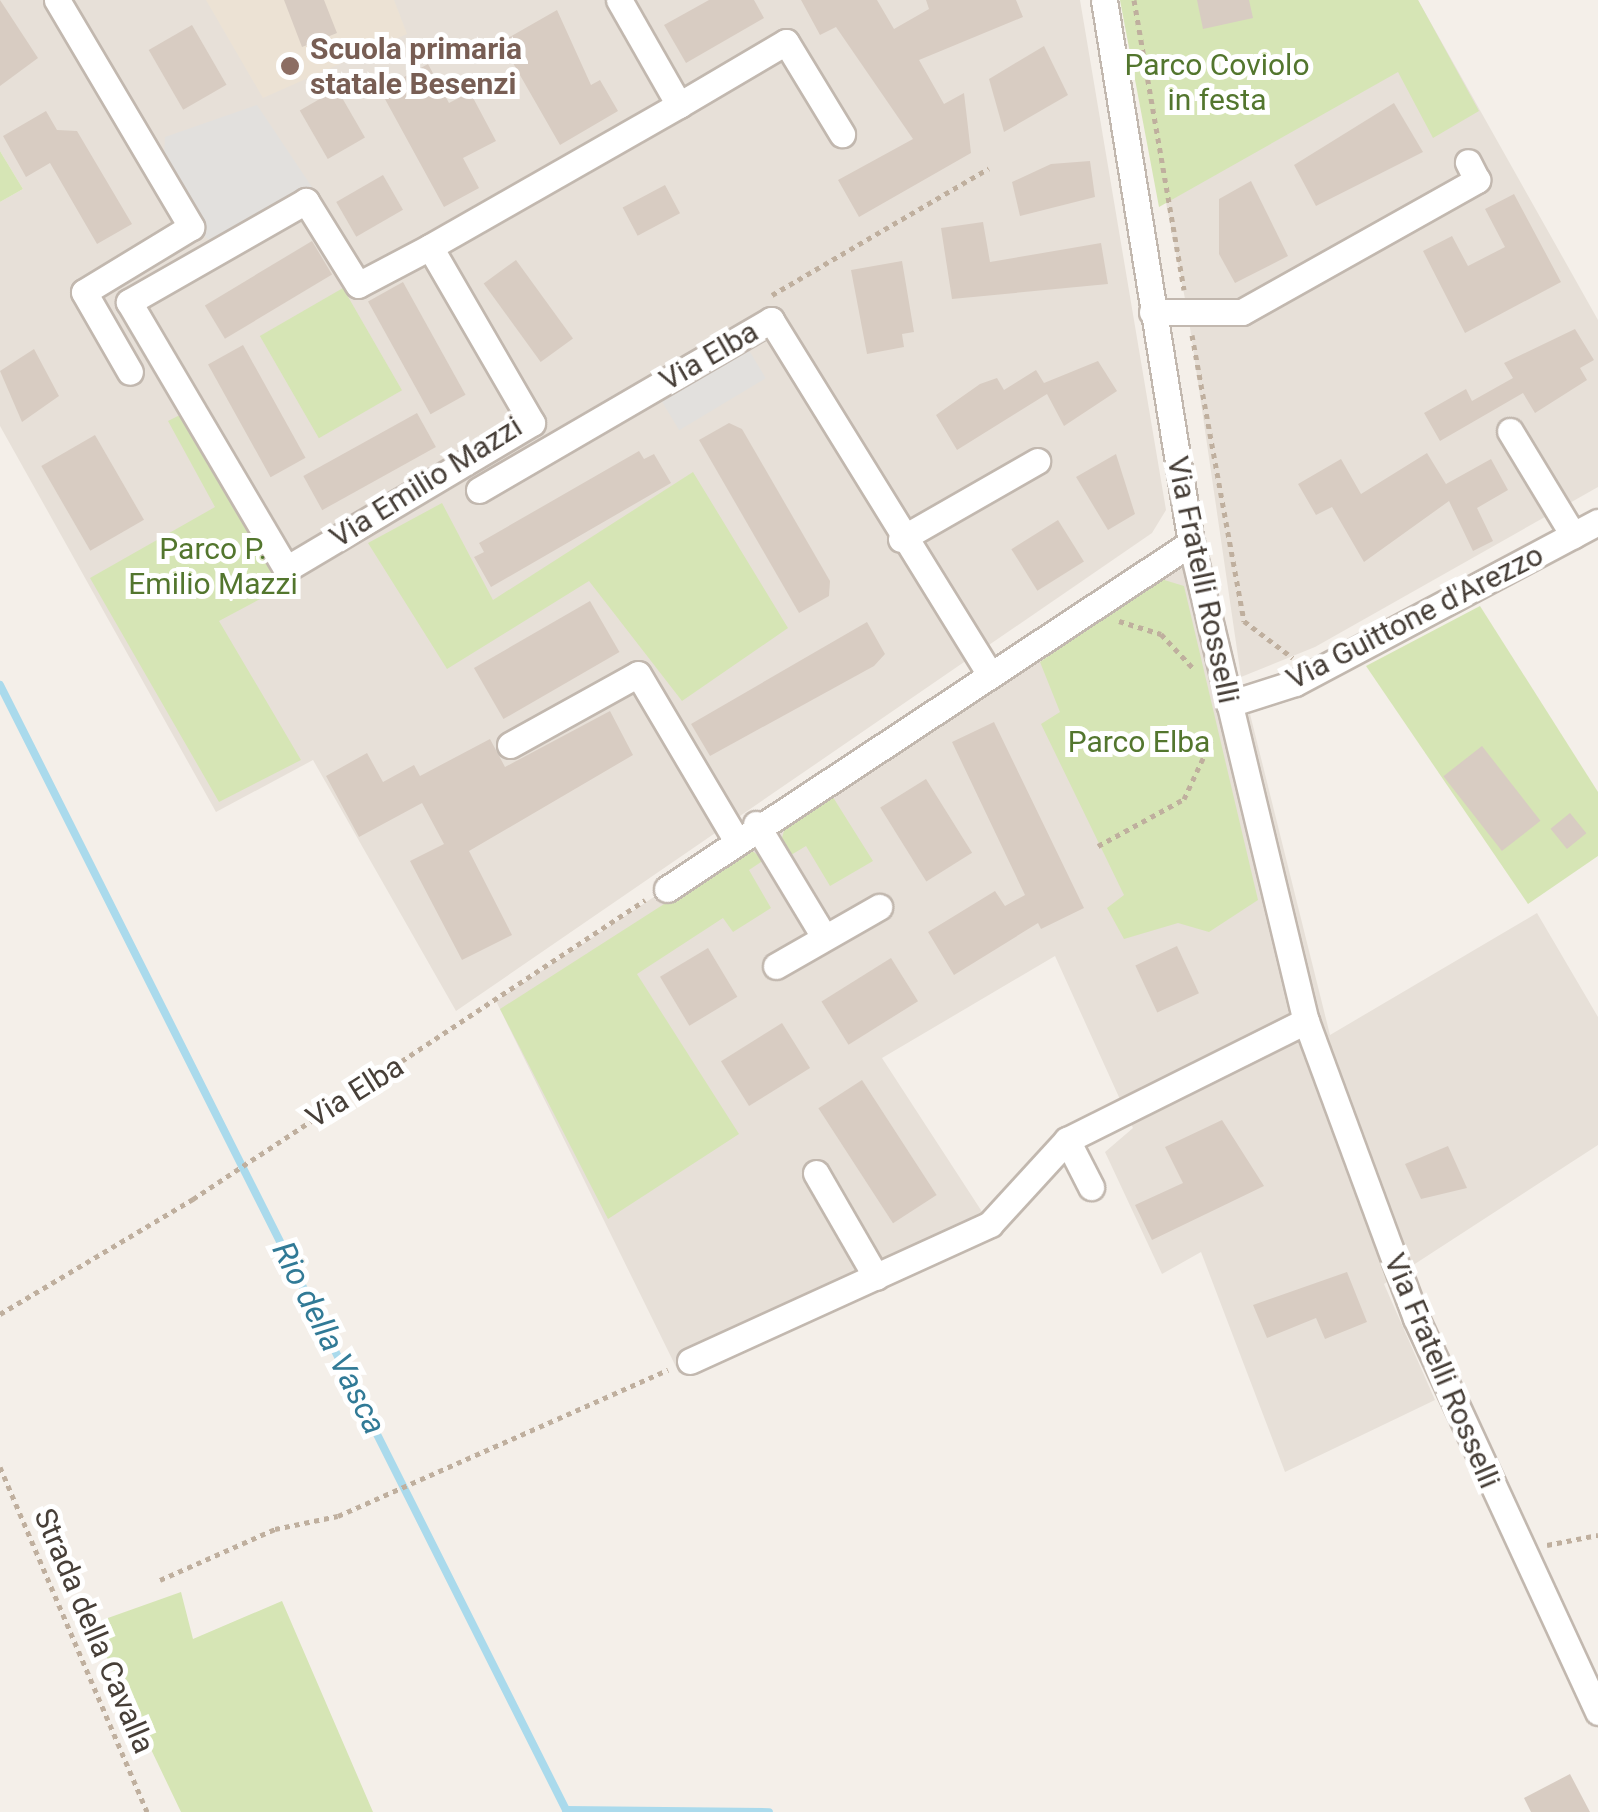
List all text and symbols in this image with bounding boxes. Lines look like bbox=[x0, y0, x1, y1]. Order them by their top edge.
place label: Scuola primaria statale Besenzi bbox=[310, 31, 522, 102]
park label: Parco Coviolo in festa bbox=[1125, 47, 1309, 118]
marker: Scuola primaria statale Besenzi bbox=[279, 55, 301, 77]
street label: Via Elba bbox=[653, 313, 765, 399]
street label: Via Emilio Mazzi bbox=[323, 409, 529, 555]
street label: Via Fratelli Rosselli bbox=[1159, 453, 1247, 707]
park label: Parco P. Emilio Mazzi bbox=[128, 531, 298, 602]
street label: Via Guittone d'Arezzo bbox=[1281, 537, 1549, 697]
park label: Parco Elba bbox=[1068, 724, 1210, 760]
street label: Via Elba bbox=[300, 1048, 410, 1136]
water label: Rio della Vasca bbox=[264, 1235, 394, 1441]
street label: Via Fratelli Rosselli bbox=[1376, 1248, 1508, 1494]
street label: Strada della Cavalla bbox=[26, 1503, 162, 1759]

